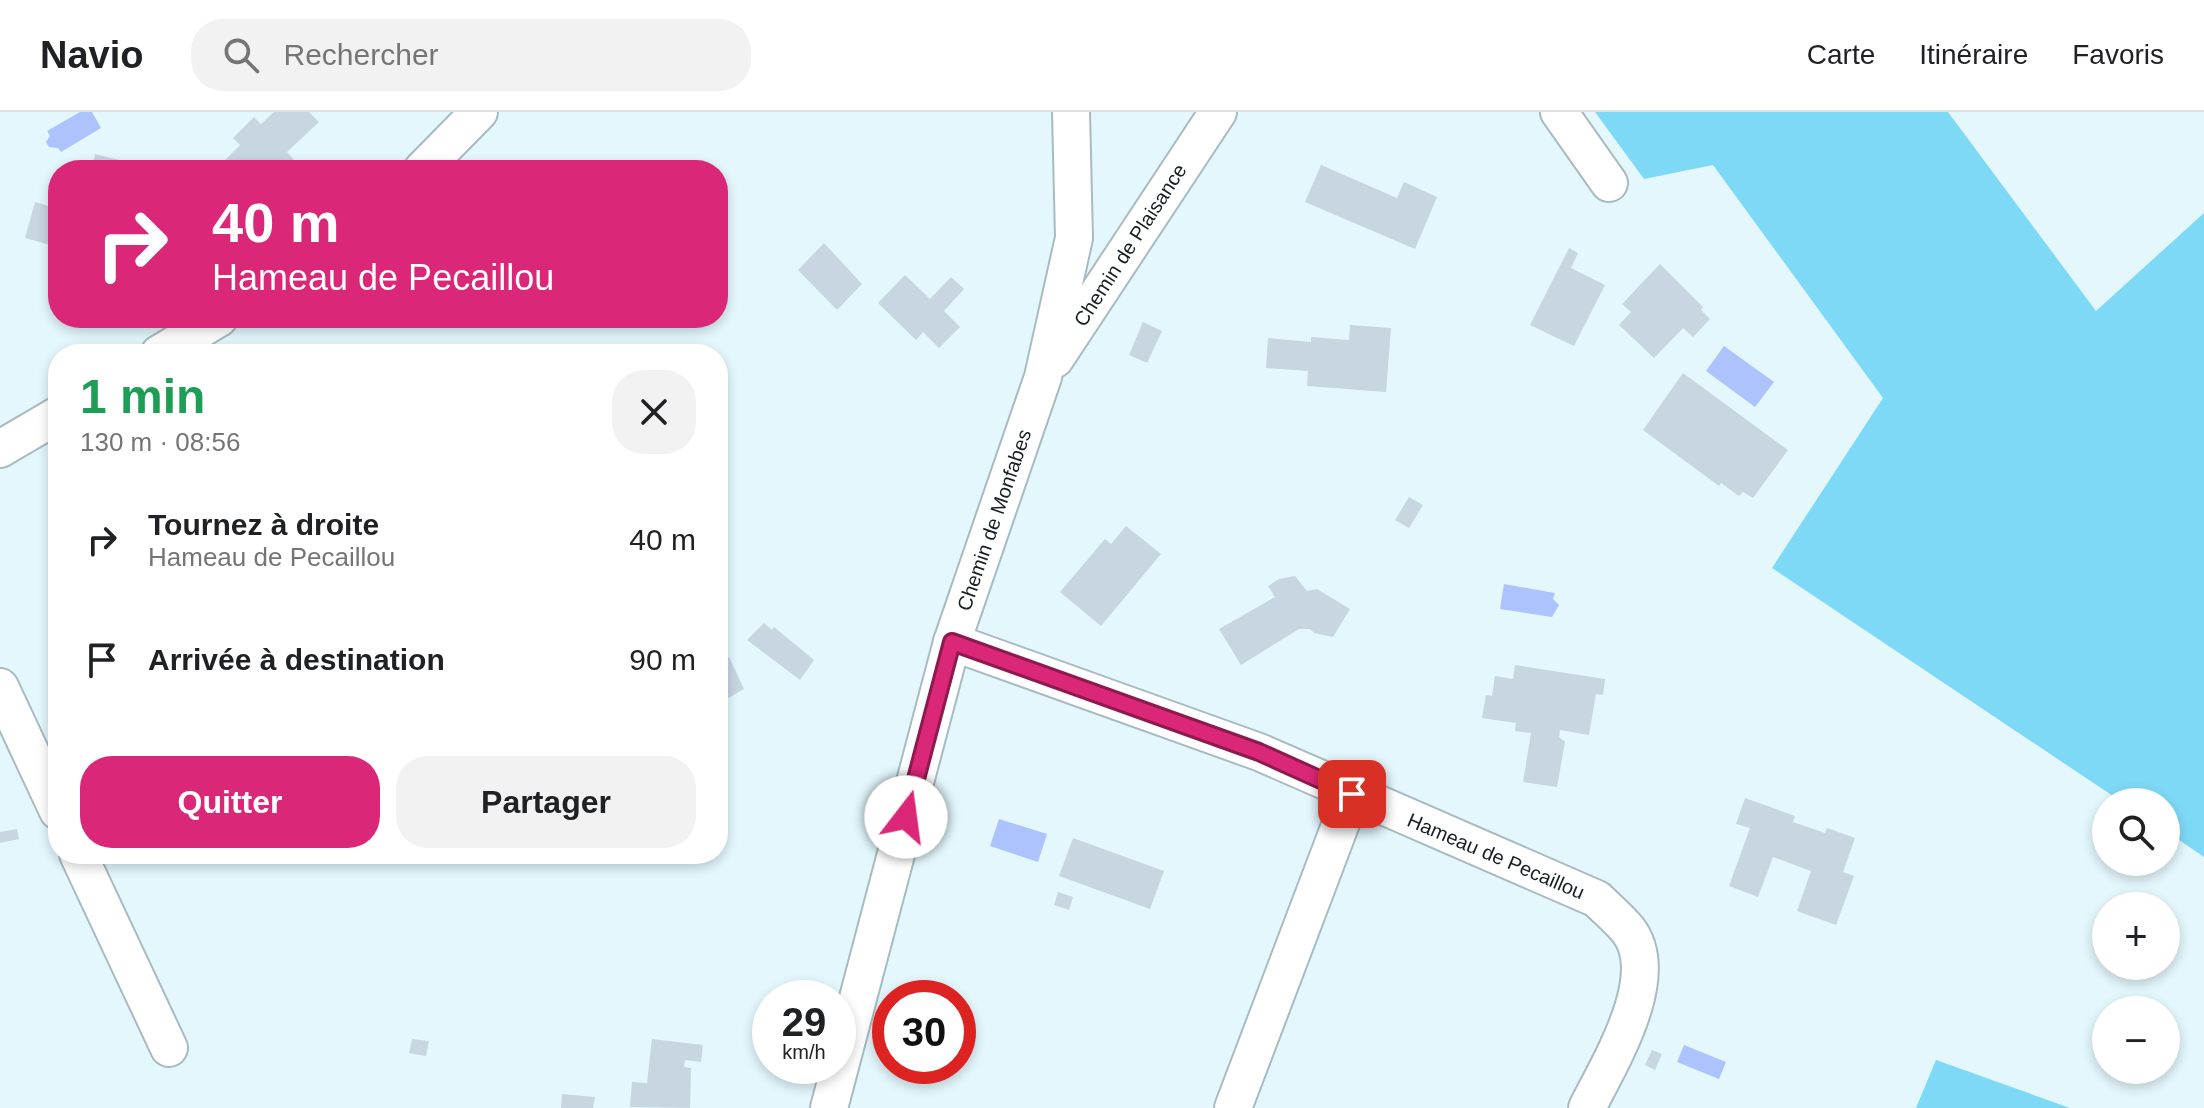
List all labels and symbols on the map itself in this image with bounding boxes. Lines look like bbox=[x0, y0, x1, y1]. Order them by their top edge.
street label: Chemin de Plaisance bbox=[1069, 160, 1191, 330]
street label: Chemin de Monfabes bbox=[953, 427, 1035, 613]
pin bbox=[1318, 760, 1386, 828]
position arrow bbox=[864, 775, 948, 859]
street label: Hameau de Pecaillou bbox=[1404, 809, 1588, 903]
speed limit sign: 30 bbox=[872, 980, 976, 1084]

